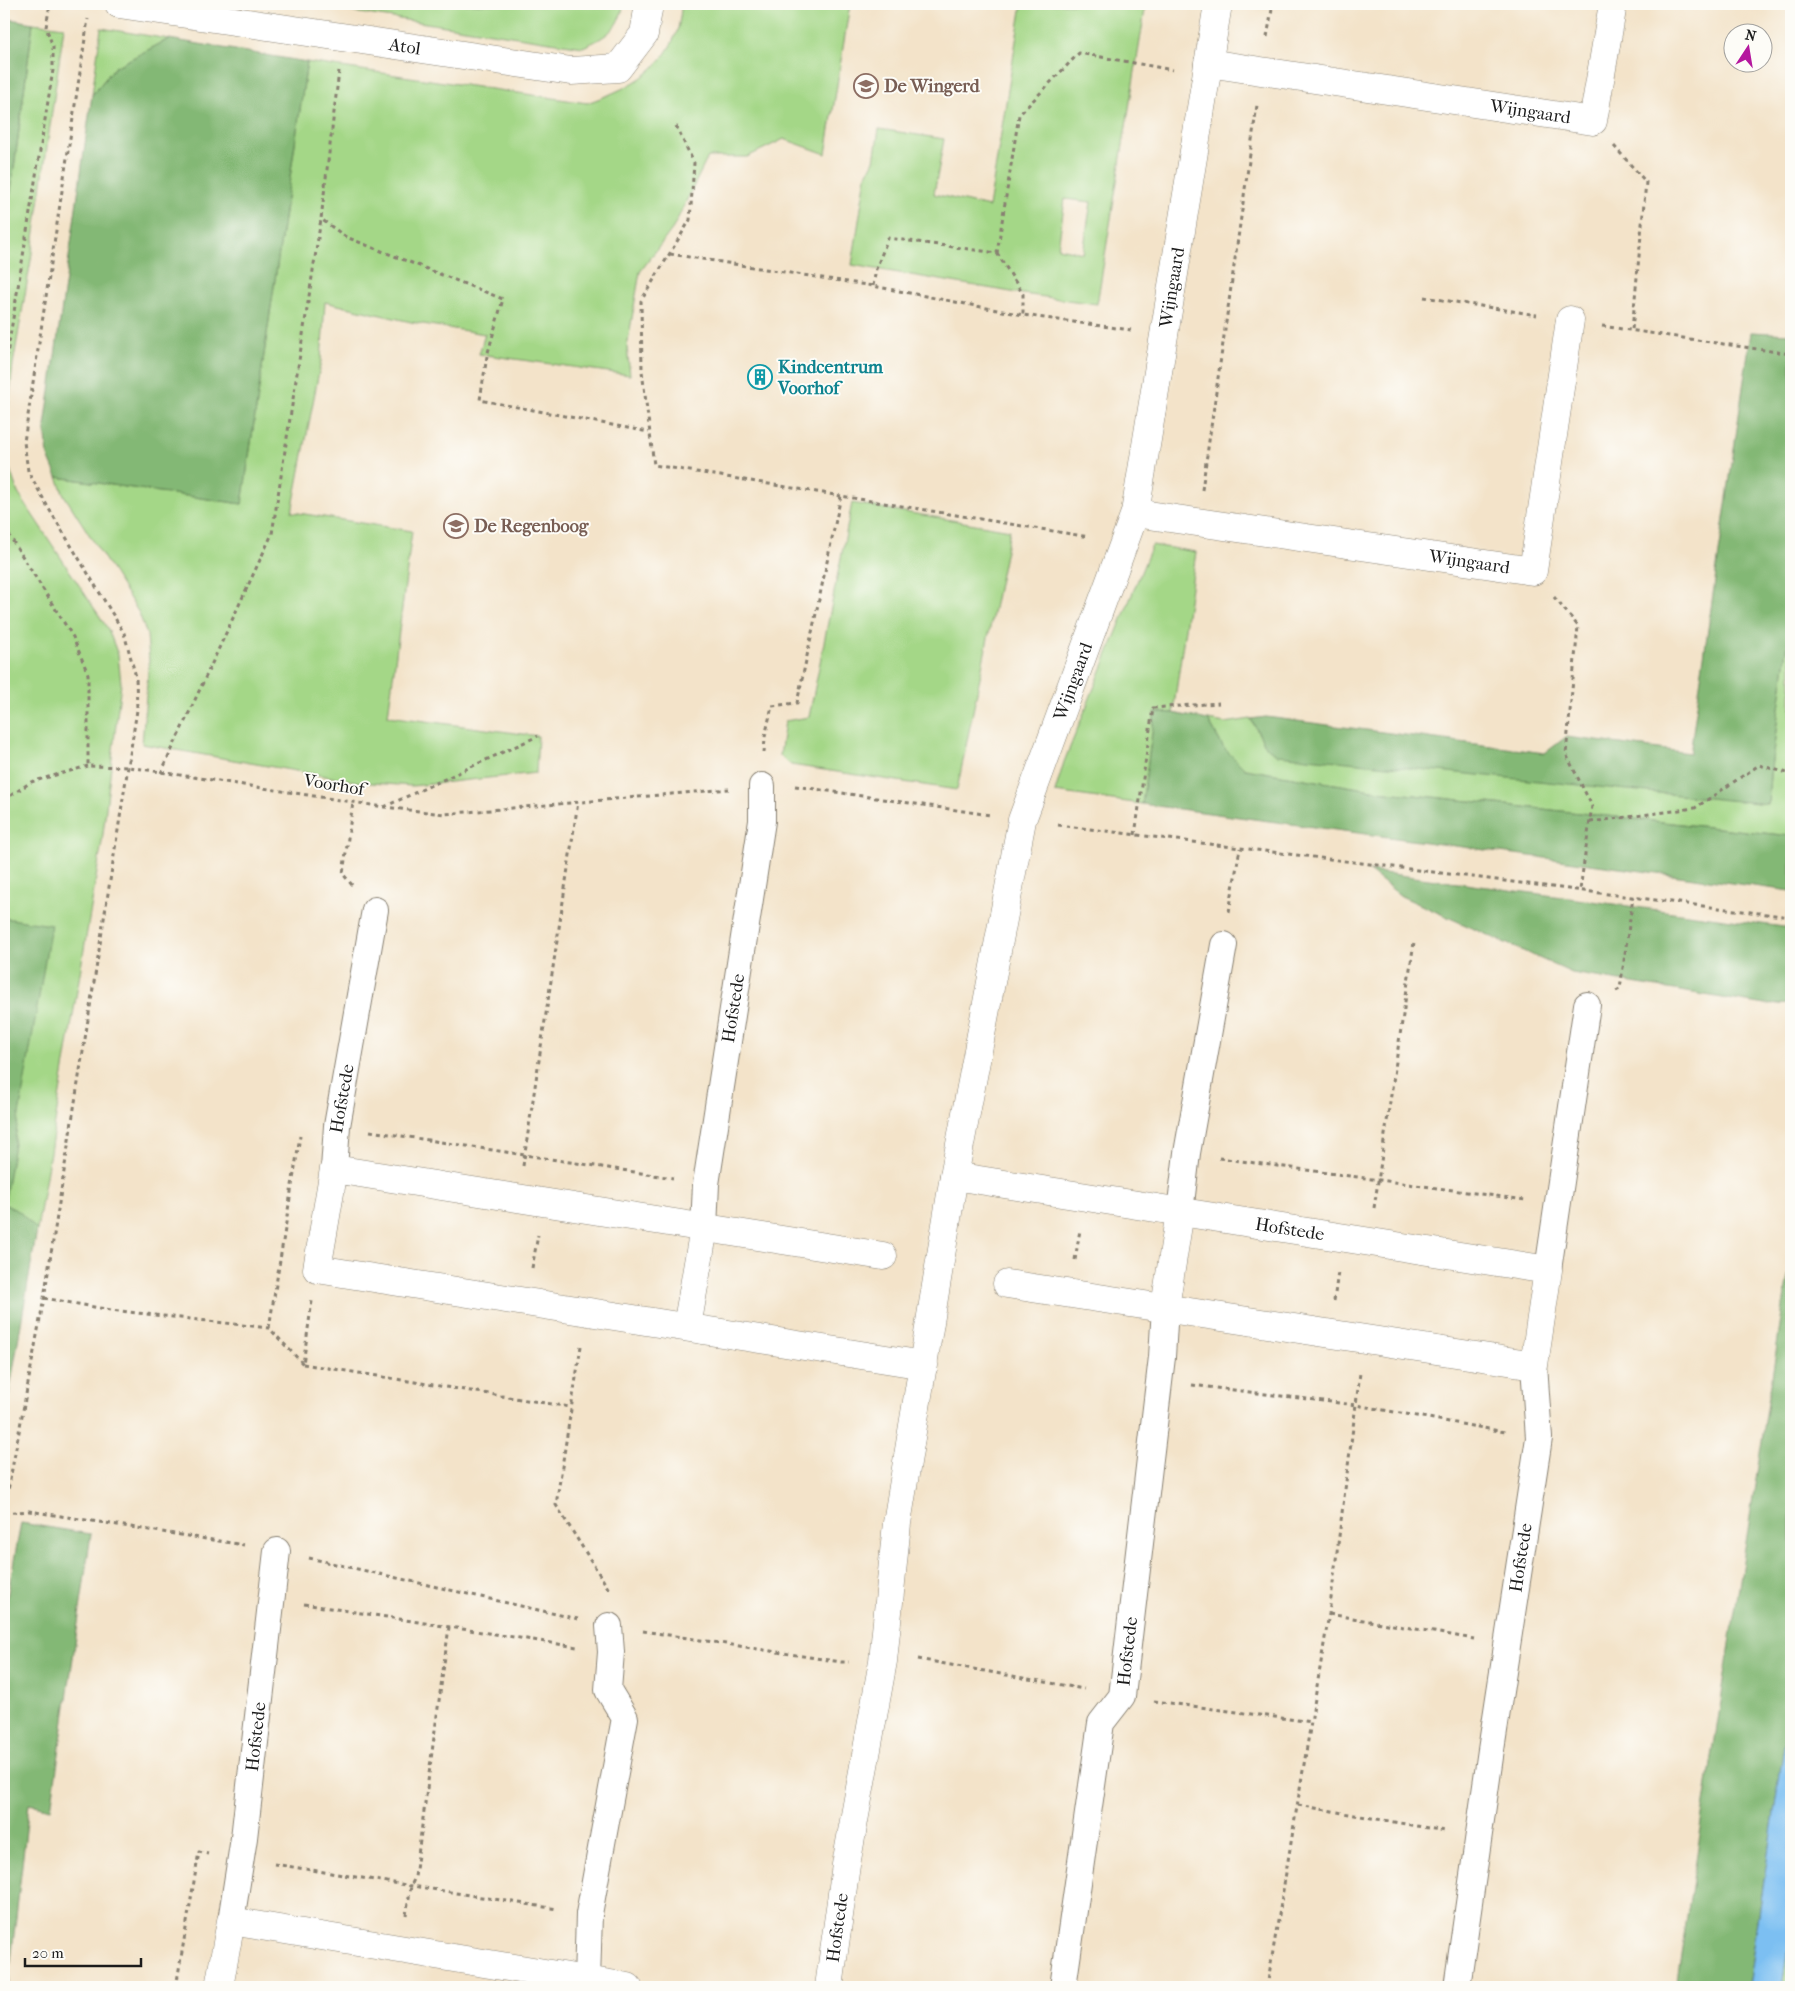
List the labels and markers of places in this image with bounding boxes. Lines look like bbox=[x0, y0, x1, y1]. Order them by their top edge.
school or university icon: De Wingerd bbox=[853, 73, 879, 99]
place label: De Wingerd bbox=[884, 76, 981, 97]
place label: Kindcentrum Voorhof bbox=[777, 357, 884, 399]
building icon: Kindcentrum Voorhof bbox=[747, 364, 773, 390]
school or university icon: De Regenboog bbox=[443, 513, 469, 539]
place label: De Regenboog bbox=[474, 516, 590, 537]

